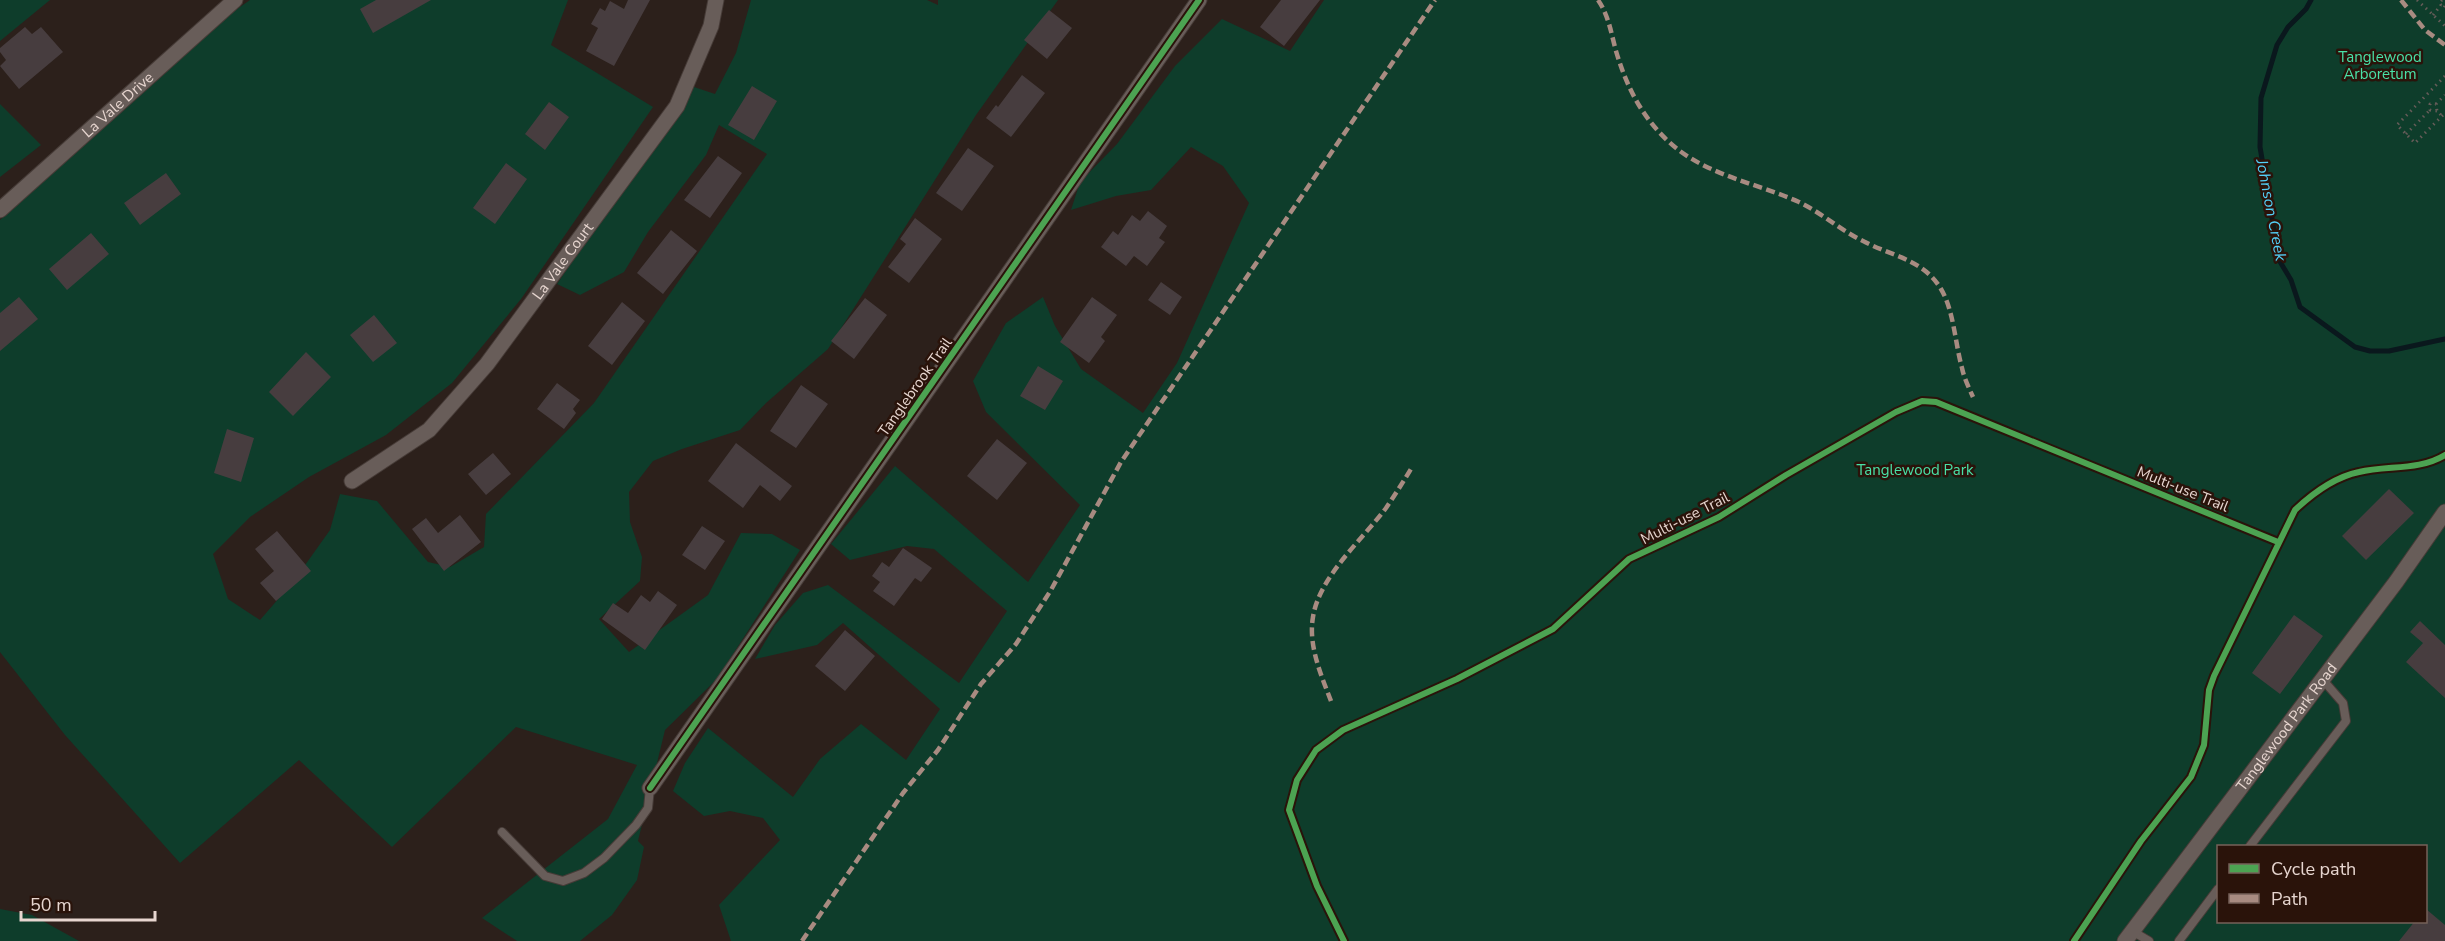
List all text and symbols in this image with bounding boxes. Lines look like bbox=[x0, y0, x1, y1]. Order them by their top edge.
park label: Tanglewood Arboretum bbox=[2338, 47, 2422, 84]
street label: La Vale Drive bbox=[78, 68, 158, 142]
water label: Johnson Creek bbox=[2250, 156, 2292, 264]
street label: La Vale Court bbox=[528, 218, 598, 304]
street label: Tanglebrook Trail bbox=[873, 333, 957, 440]
park label: Tanglewood Park bbox=[1856, 460, 1974, 480]
street label: Multi-use Trail bbox=[2134, 462, 2232, 517]
street label: Multi-use Trail bbox=[1637, 487, 1733, 549]
street label: Tanglewood Park Road bbox=[2231, 659, 2341, 795]
legend bbox=[2217, 845, 2427, 923]
text: Cycle path bbox=[2271, 857, 2356, 881]
scale bar bbox=[21, 884, 154, 922]
text: Path bbox=[2271, 887, 2308, 911]
text: 50 m bbox=[30, 893, 72, 917]

